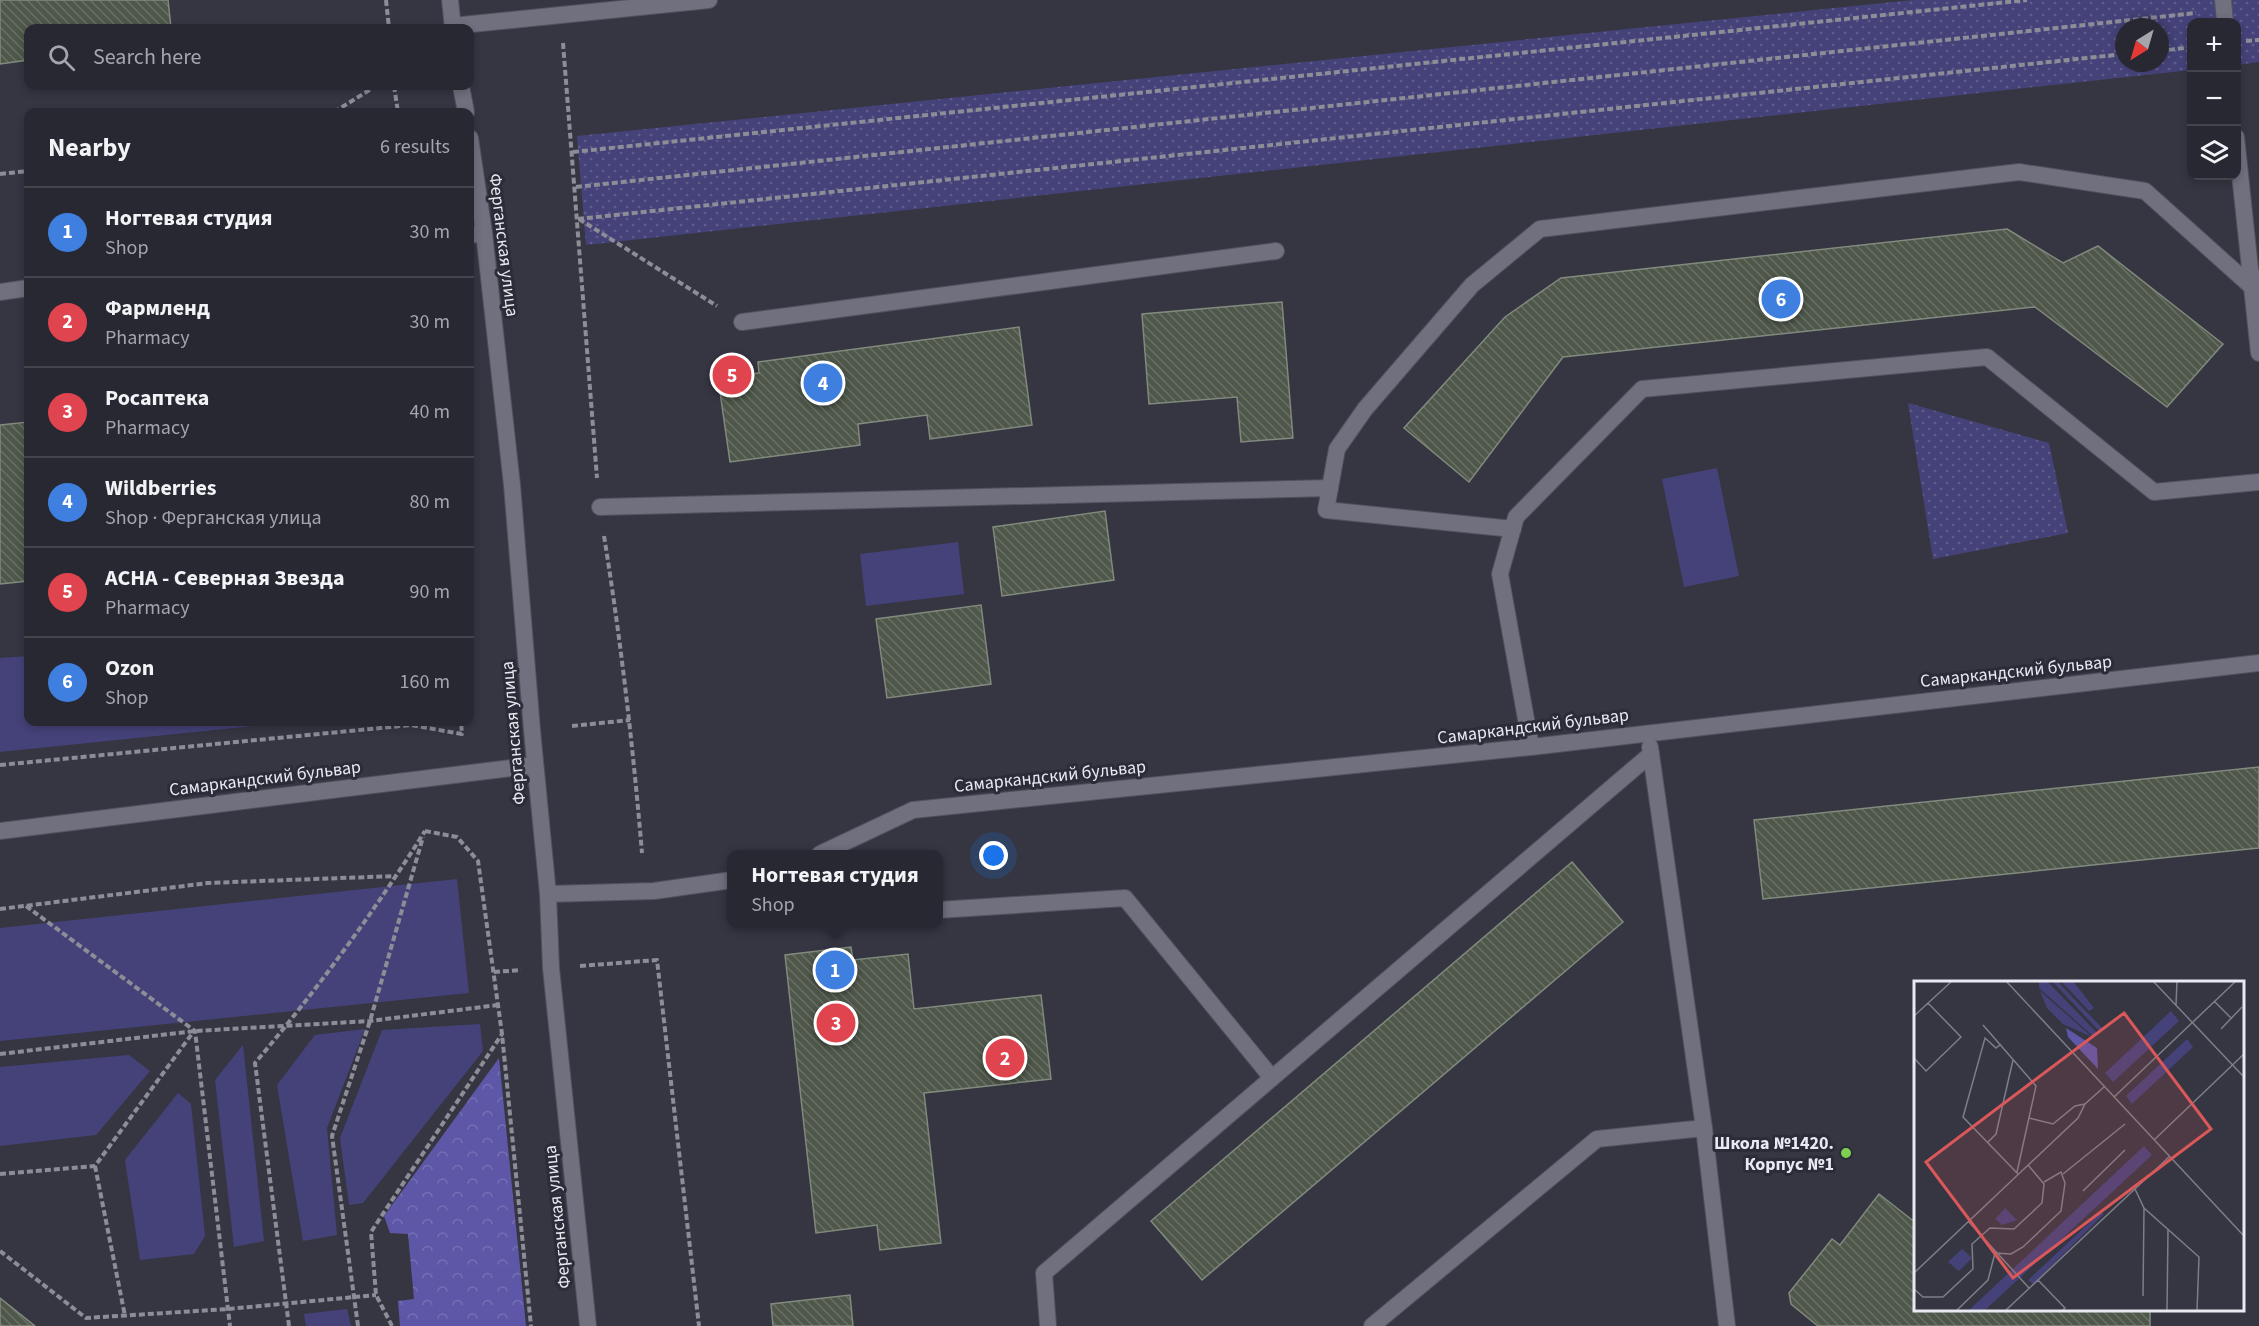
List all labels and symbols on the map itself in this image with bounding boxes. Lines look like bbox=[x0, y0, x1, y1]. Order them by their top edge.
north arrow bbox=[2115, 18, 2169, 72]
street label: Ферганская улица bbox=[482, 172, 525, 318]
pin: 6 bbox=[1762, 276, 1800, 322]
pin: 5 bbox=[712, 352, 752, 398]
pin: 4 bbox=[804, 360, 842, 406]
street label: Самаркандский бульвар bbox=[1919, 649, 2113, 694]
street label: Ферганская улица bbox=[495, 660, 532, 806]
street label: Самаркандский бульвар bbox=[1436, 702, 1630, 751]
street label: Самаркандский бульвар bbox=[168, 754, 362, 803]
street label: Самаркандский бульвар bbox=[953, 754, 1147, 799]
your location bbox=[979, 841, 1008, 870]
pin: 1 bbox=[816, 948, 854, 992]
inset map bbox=[1914, 981, 2244, 1311]
pin: 3 bbox=[816, 1000, 856, 1046]
pin: 2 bbox=[986, 1036, 1024, 1080]
place label: Школа №1420. Корпус №1 bbox=[1714, 1131, 1834, 1177]
street label: Ферганская улица bbox=[538, 1144, 577, 1290]
marker: Школа №1420. Корпус №1 bbox=[1839, 1146, 1853, 1160]

